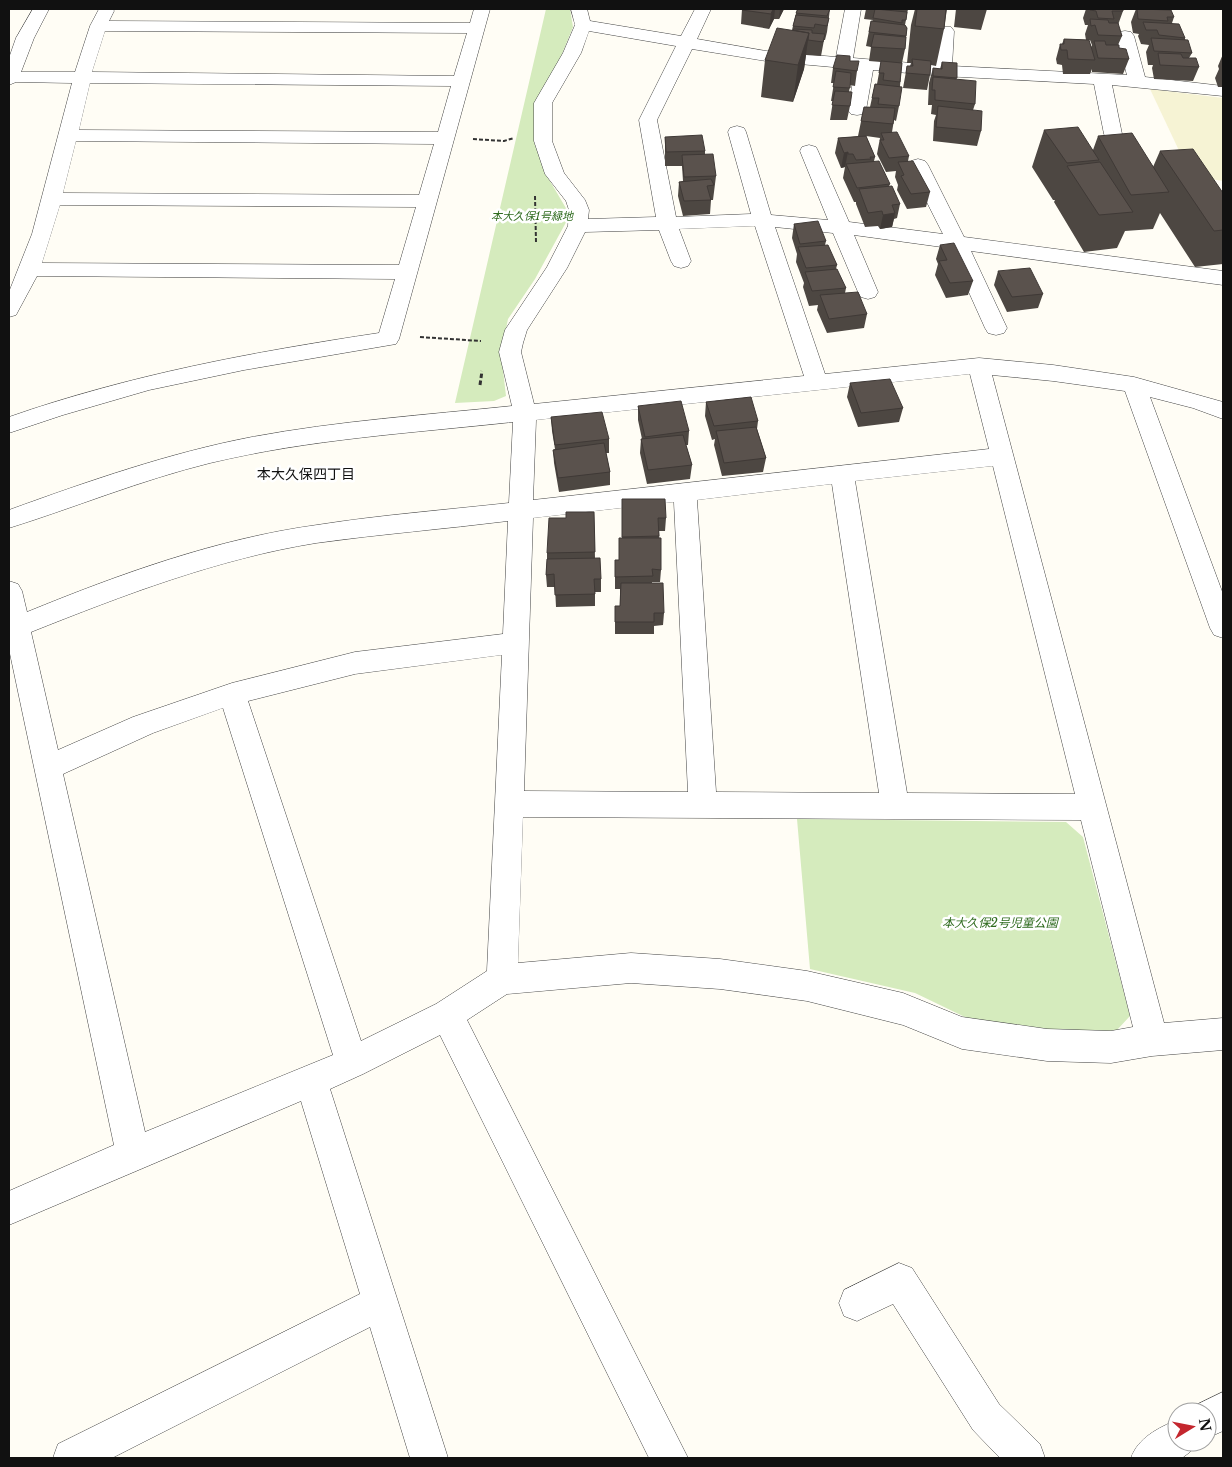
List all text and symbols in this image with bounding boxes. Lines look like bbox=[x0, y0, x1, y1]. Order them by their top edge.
park label: 本大久保1号緑地 bbox=[491, 209, 574, 223]
district label: 本大久保四丁目 bbox=[257, 465, 355, 483]
park label: 本大久保2号児童公園 bbox=[942, 915, 1060, 930]
north arrow bbox=[1167, 1402, 1217, 1452]
text: N bbox=[1195, 1417, 1215, 1433]

